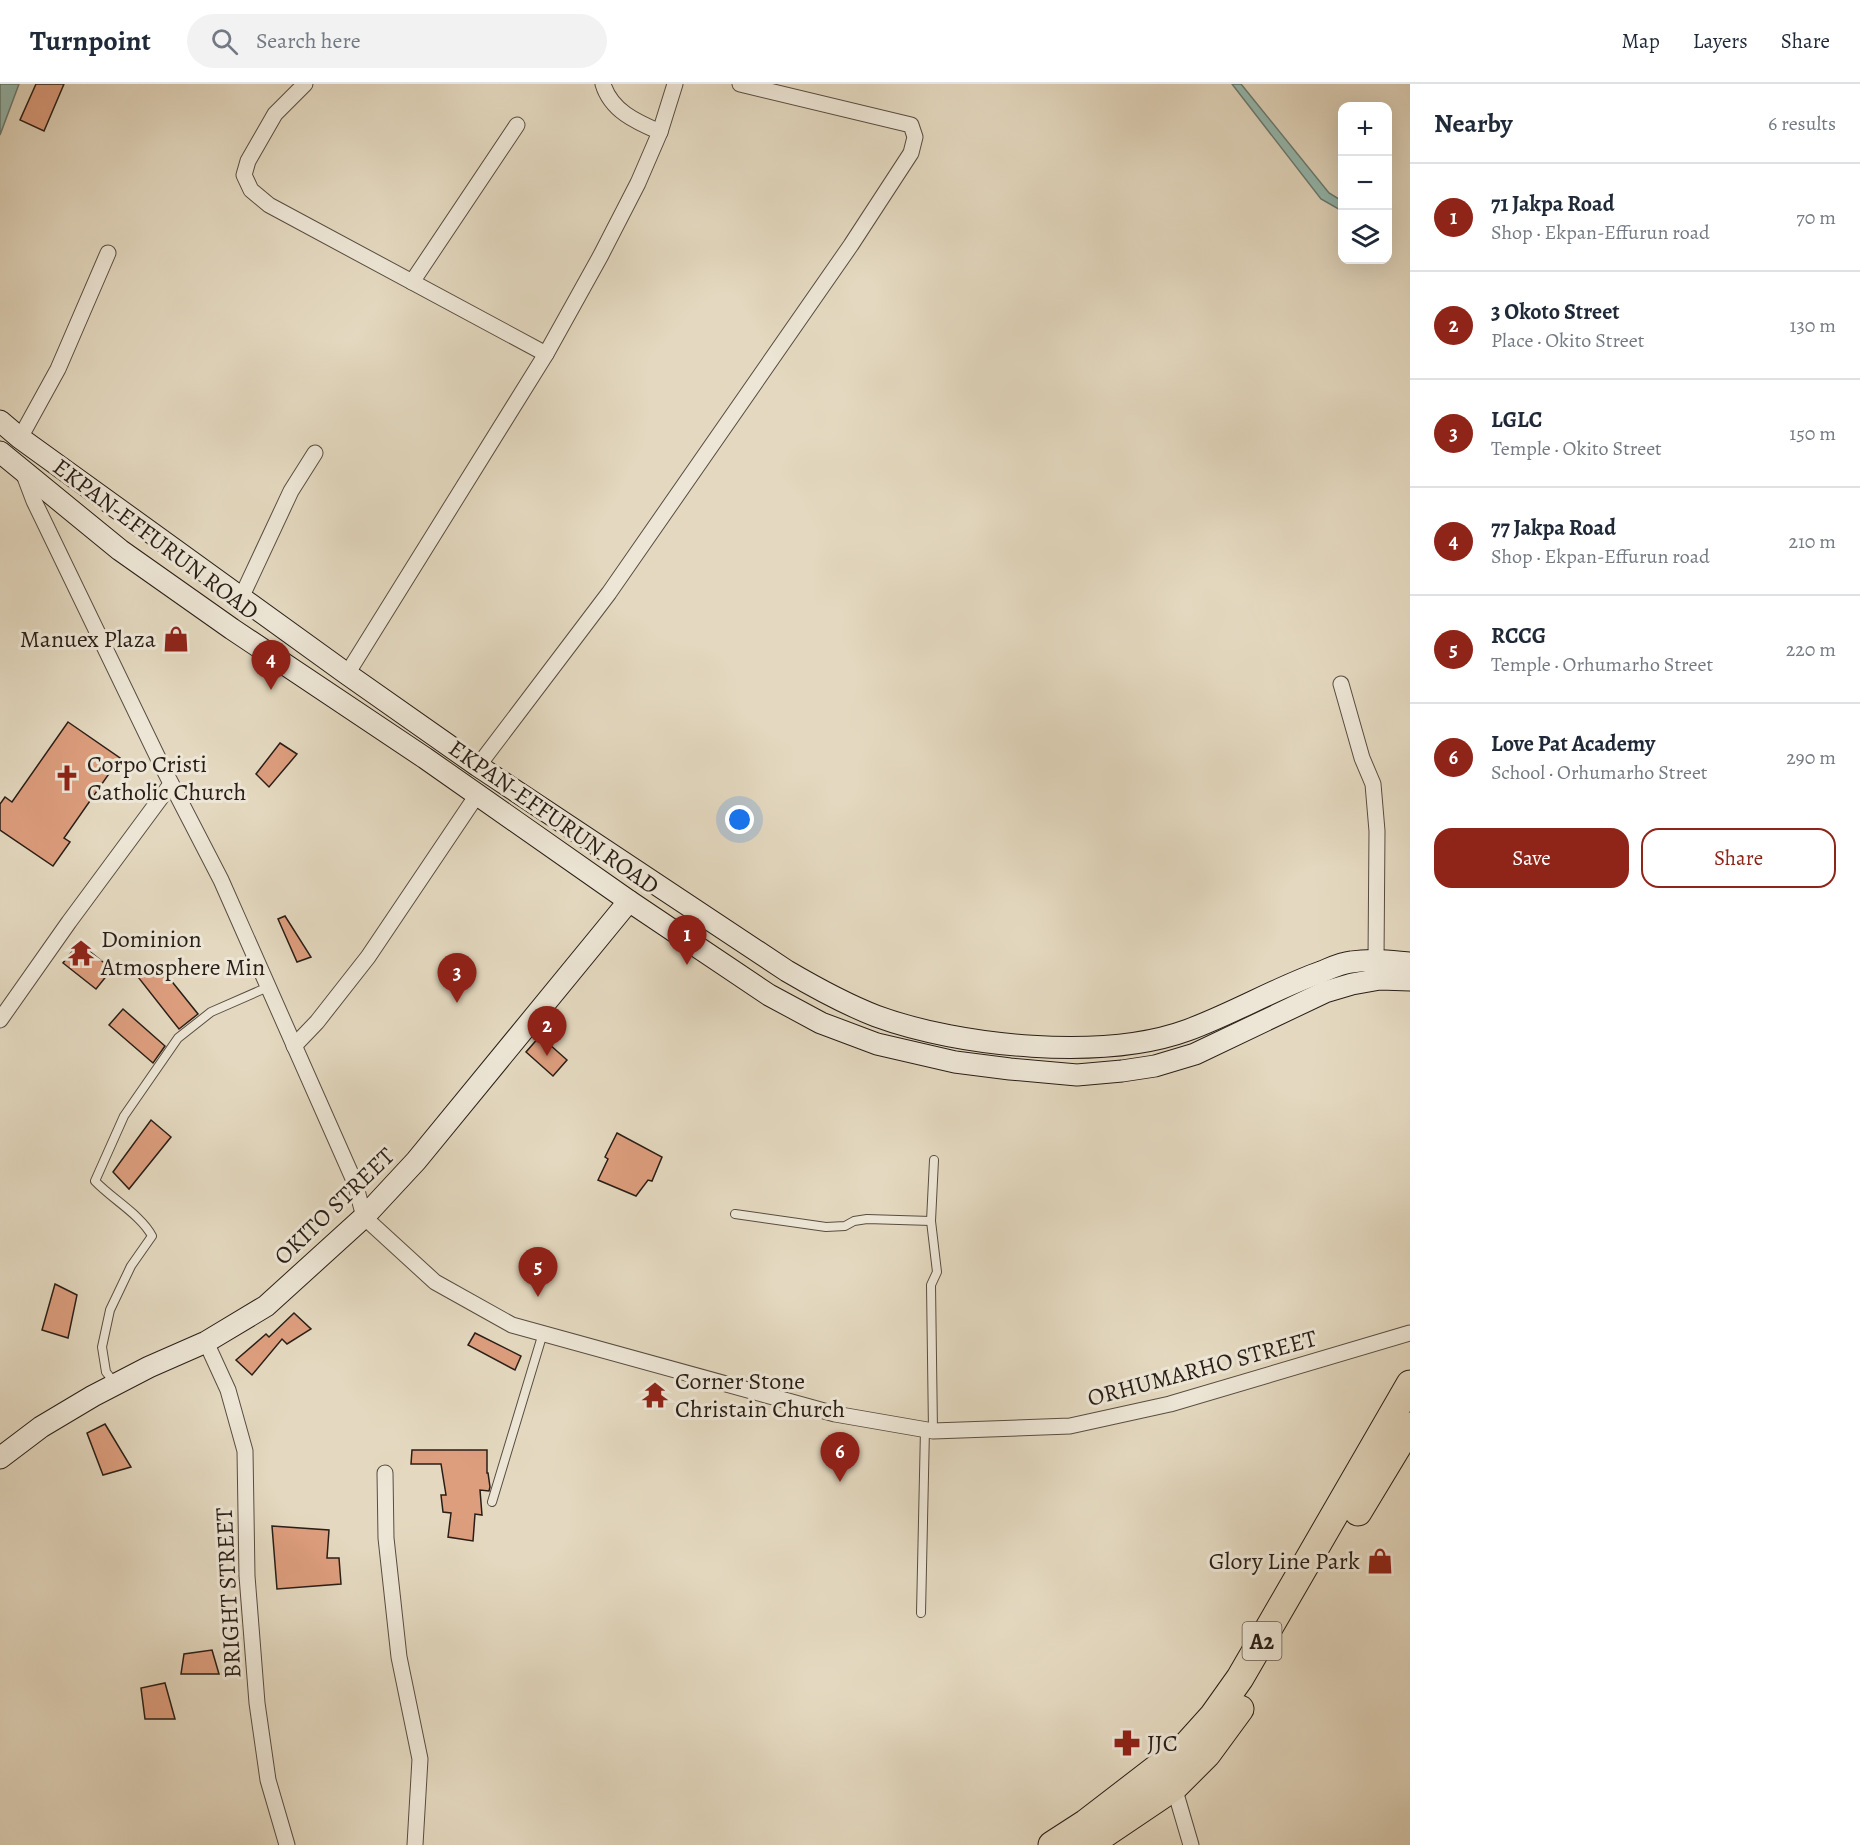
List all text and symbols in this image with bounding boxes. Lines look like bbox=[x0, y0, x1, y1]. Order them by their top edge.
search box bbox=[187, 14, 607, 68]
text: Turnpoint bbox=[30, 22, 151, 60]
icon: search bbox=[208, 25, 241, 58]
text: Search here bbox=[256, 26, 361, 56]
text: Map bbox=[1621, 27, 1660, 55]
text: Layers bbox=[1693, 27, 1748, 55]
text: Share bbox=[1781, 27, 1830, 55]
map controls bbox=[1338, 102, 1392, 264]
button: + bbox=[1338, 102, 1392, 156]
text: Nearby bbox=[1434, 106, 1513, 141]
text: 6 results bbox=[1768, 110, 1836, 137]
button: − bbox=[1338, 156, 1392, 210]
text: 71 Jakpa Road bbox=[1491, 189, 1614, 219]
text: 1 bbox=[1450, 204, 1457, 231]
text: 70 m bbox=[1796, 204, 1836, 231]
button: layers bbox=[1338, 210, 1392, 264]
text: Shop · Ekpan-Effurun road bbox=[1491, 219, 1710, 246]
text: 3 Okoto Street bbox=[1491, 297, 1620, 327]
text: 2 bbox=[1449, 312, 1458, 339]
text: 130 m bbox=[1790, 312, 1836, 339]
text: Place · Okito Street bbox=[1491, 327, 1644, 354]
text: LGLC bbox=[1491, 405, 1542, 435]
text: 3 bbox=[1449, 420, 1458, 447]
text: 150 m bbox=[1789, 420, 1836, 447]
text: Temple · Okito Street bbox=[1491, 435, 1662, 462]
street label: EKPAN-EFFURUN ROAD bbox=[46, 451, 266, 627]
text: 77 Jakpa Road bbox=[1491, 513, 1616, 543]
text: 4 bbox=[1449, 528, 1458, 555]
text: 210 m bbox=[1788, 528, 1836, 555]
text: Shop · Ekpan-Effurun road bbox=[1491, 543, 1710, 570]
text: RCCG bbox=[1491, 621, 1546, 651]
place label: Manuex Plaza bbox=[20, 623, 157, 655]
shop icon: Manuex Plaza bbox=[161, 624, 191, 654]
text: 5 bbox=[1449, 636, 1458, 663]
text: 220 m bbox=[1786, 636, 1836, 663]
pin: 4 bbox=[252, 640, 290, 690]
text: Temple · Orhumarho Street bbox=[1491, 651, 1713, 678]
text: Love Pat Academy bbox=[1491, 729, 1655, 759]
street label: EKPAN-EFFURUN ROAD bbox=[442, 732, 666, 902]
text: 6 bbox=[1449, 744, 1458, 771]
text: 290 m bbox=[1786, 744, 1836, 771]
place label: Corpo Cristi Catholic Church bbox=[87, 748, 246, 808]
text: School · Orhumarho Street bbox=[1491, 759, 1707, 786]
church icon: Corpo Cristi Catholic Church bbox=[52, 763, 82, 793]
your location bbox=[725, 805, 754, 834]
button: Save bbox=[1434, 828, 1629, 888]
button: Share bbox=[1641, 828, 1836, 888]
pin: 1 bbox=[668, 916, 706, 965]
place label: Dominion Atmosphere Min bbox=[100, 923, 265, 983]
temple icon: Dominion Atmosphere Min bbox=[66, 938, 96, 968]
pin: 3 bbox=[438, 954, 476, 1003]
pin: 2 bbox=[528, 1006, 566, 1056]
street label: OKITO STREET bbox=[267, 1140, 401, 1272]
pin: 5 bbox=[518, 1248, 558, 1297]
street label: ORHUMARHO STREET bbox=[1084, 1322, 1320, 1414]
place label: Corner Stone Christain Church bbox=[675, 1365, 845, 1425]
temple icon: Corner Stone Christain Church bbox=[640, 1380, 670, 1410]
pin: 6 bbox=[820, 1432, 860, 1482]
street label: BRIGHT STREET bbox=[208, 1507, 248, 1679]
place label: Glory Line Park bbox=[1209, 1545, 1360, 1577]
shop icon: Glory Line Park bbox=[1365, 1546, 1395, 1576]
road number: A2 bbox=[1242, 1622, 1282, 1660]
place label: JJC bbox=[1147, 1727, 1178, 1759]
pharmacy icon: JJC bbox=[1112, 1728, 1142, 1758]

